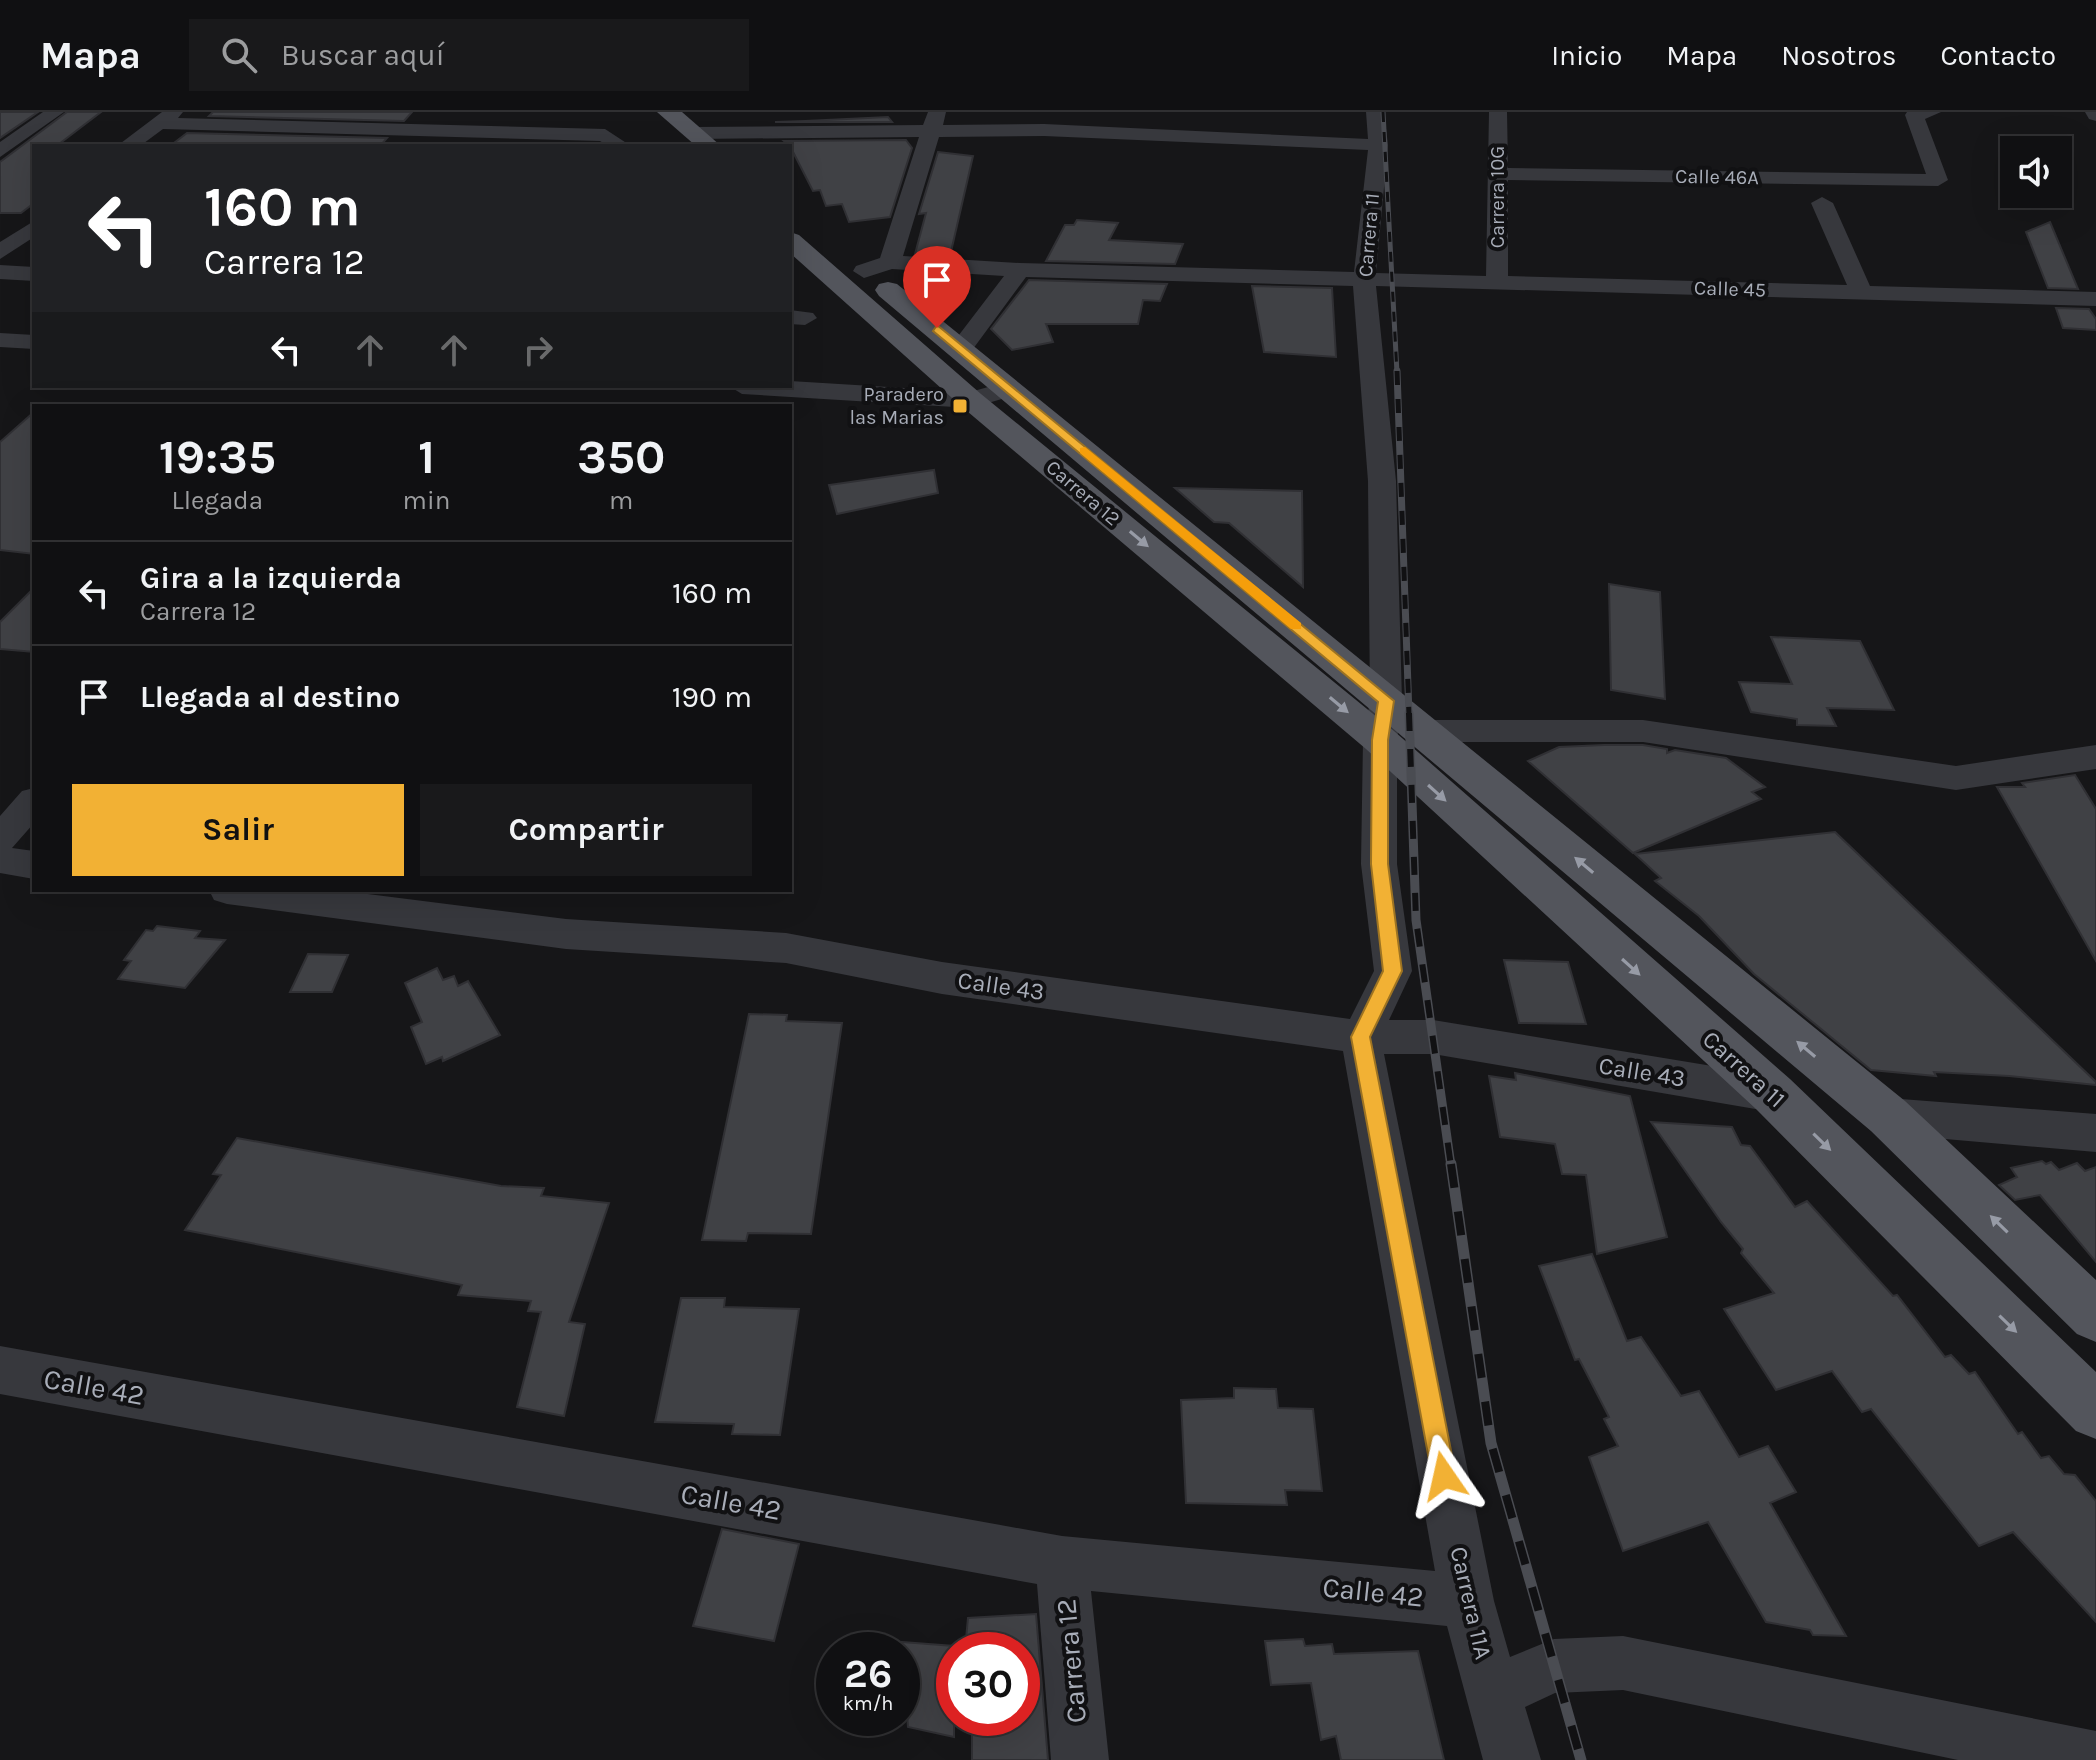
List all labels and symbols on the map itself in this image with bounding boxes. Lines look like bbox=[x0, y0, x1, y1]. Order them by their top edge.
street label: Carrera 10G bbox=[1486, 146, 1509, 248]
street label: Calle 46A bbox=[1675, 165, 1759, 189]
street label: Carrera 11 bbox=[1354, 192, 1384, 278]
pin bbox=[903, 246, 971, 328]
street label: Calle 45 bbox=[1694, 276, 1766, 302]
place label: Paradero las Marias bbox=[849, 383, 944, 429]
marker: Paradero las Marias bbox=[951, 397, 969, 415]
street label: Carrera 12 bbox=[1041, 456, 1125, 530]
one-way arrow bbox=[1129, 530, 1149, 547]
one-way arrow bbox=[1329, 696, 1349, 713]
one-way arrow bbox=[1427, 784, 1447, 802]
one-way arrow bbox=[1575, 857, 1595, 874]
one-way arrow bbox=[1621, 957, 1640, 975]
street label: Calle 43 bbox=[956, 966, 1046, 1006]
street label: Carrera 11 bbox=[1697, 1025, 1791, 1113]
one-way arrow bbox=[1796, 1041, 1816, 1058]
street label: Calle 43 bbox=[1597, 1051, 1687, 1093]
one-way arrow bbox=[1812, 1132, 1831, 1151]
one-way arrow bbox=[1990, 1215, 2009, 1233]
one-way arrow bbox=[1998, 1315, 2017, 1333]
street label: Calle 42 bbox=[41, 1362, 147, 1412]
position arrow bbox=[1402, 1434, 1486, 1518]
street label: Calle 42 bbox=[678, 1477, 784, 1527]
street label: Carrera 11A bbox=[1444, 1544, 1498, 1662]
street label: Calle 42 bbox=[1321, 1570, 1425, 1614]
street label: Carrera 12 bbox=[1049, 1597, 1093, 1725]
speed limit sign: 30 bbox=[936, 1632, 1040, 1736]

